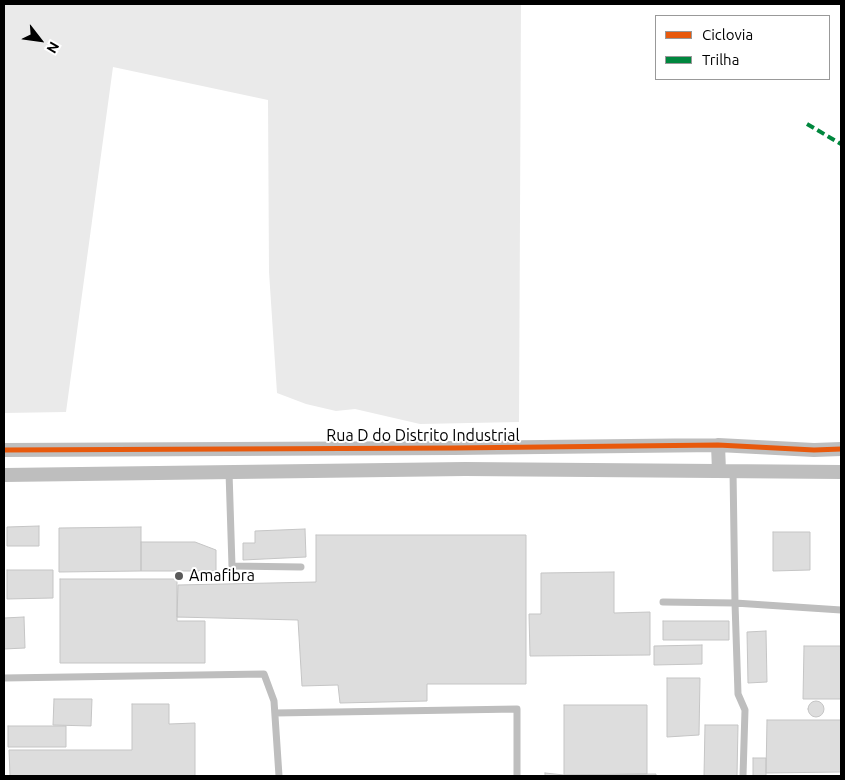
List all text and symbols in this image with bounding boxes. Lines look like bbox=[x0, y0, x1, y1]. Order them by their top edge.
north arrow bbox=[15, 15, 65, 65]
legend bbox=[655, 15, 830, 80]
text: Ciclovia bbox=[702, 26, 753, 43]
text: N bbox=[43, 39, 63, 56]
text: Trilha bbox=[702, 51, 739, 68]
street label: Rua D do Distrito Industrial bbox=[326, 426, 520, 446]
place label: Amafibra bbox=[189, 566, 255, 586]
marker: Amafibra bbox=[173, 570, 185, 582]

